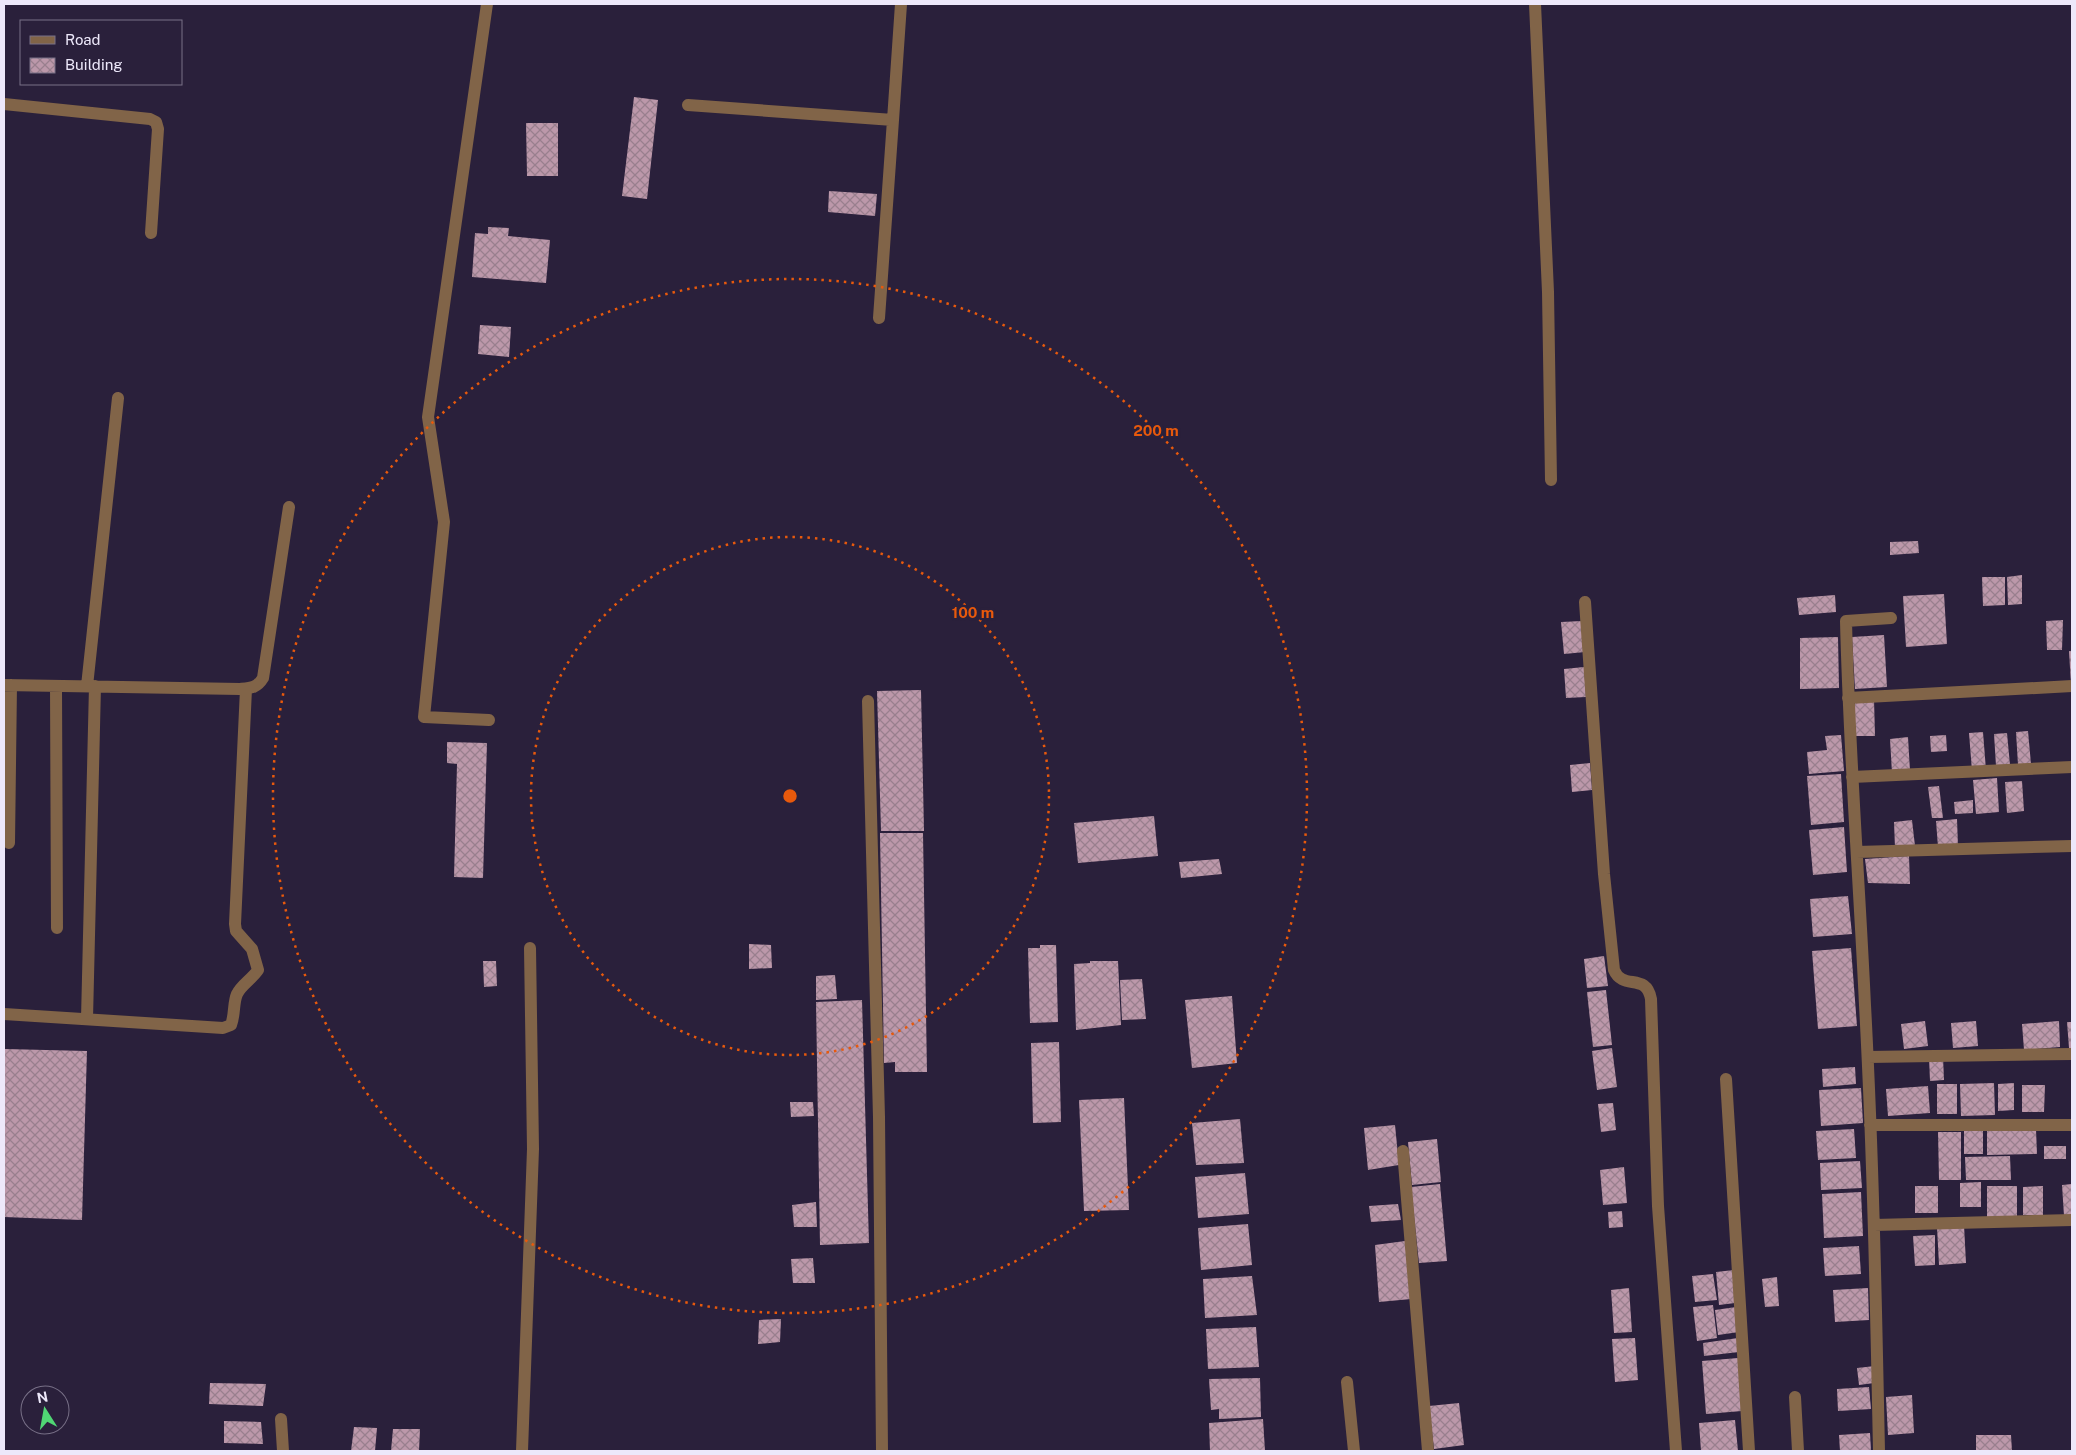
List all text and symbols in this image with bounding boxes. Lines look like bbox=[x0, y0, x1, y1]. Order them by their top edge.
legend bbox=[20, 20, 182, 85]
text: Road bbox=[65, 31, 101, 48]
text: Building bbox=[65, 56, 123, 73]
text: 200 m bbox=[1133, 422, 1179, 439]
text: 100 m bbox=[952, 604, 994, 621]
centre of rings bbox=[781, 787, 799, 805]
north arrow bbox=[20, 1385, 70, 1435]
text: N bbox=[36, 1388, 49, 1406]

